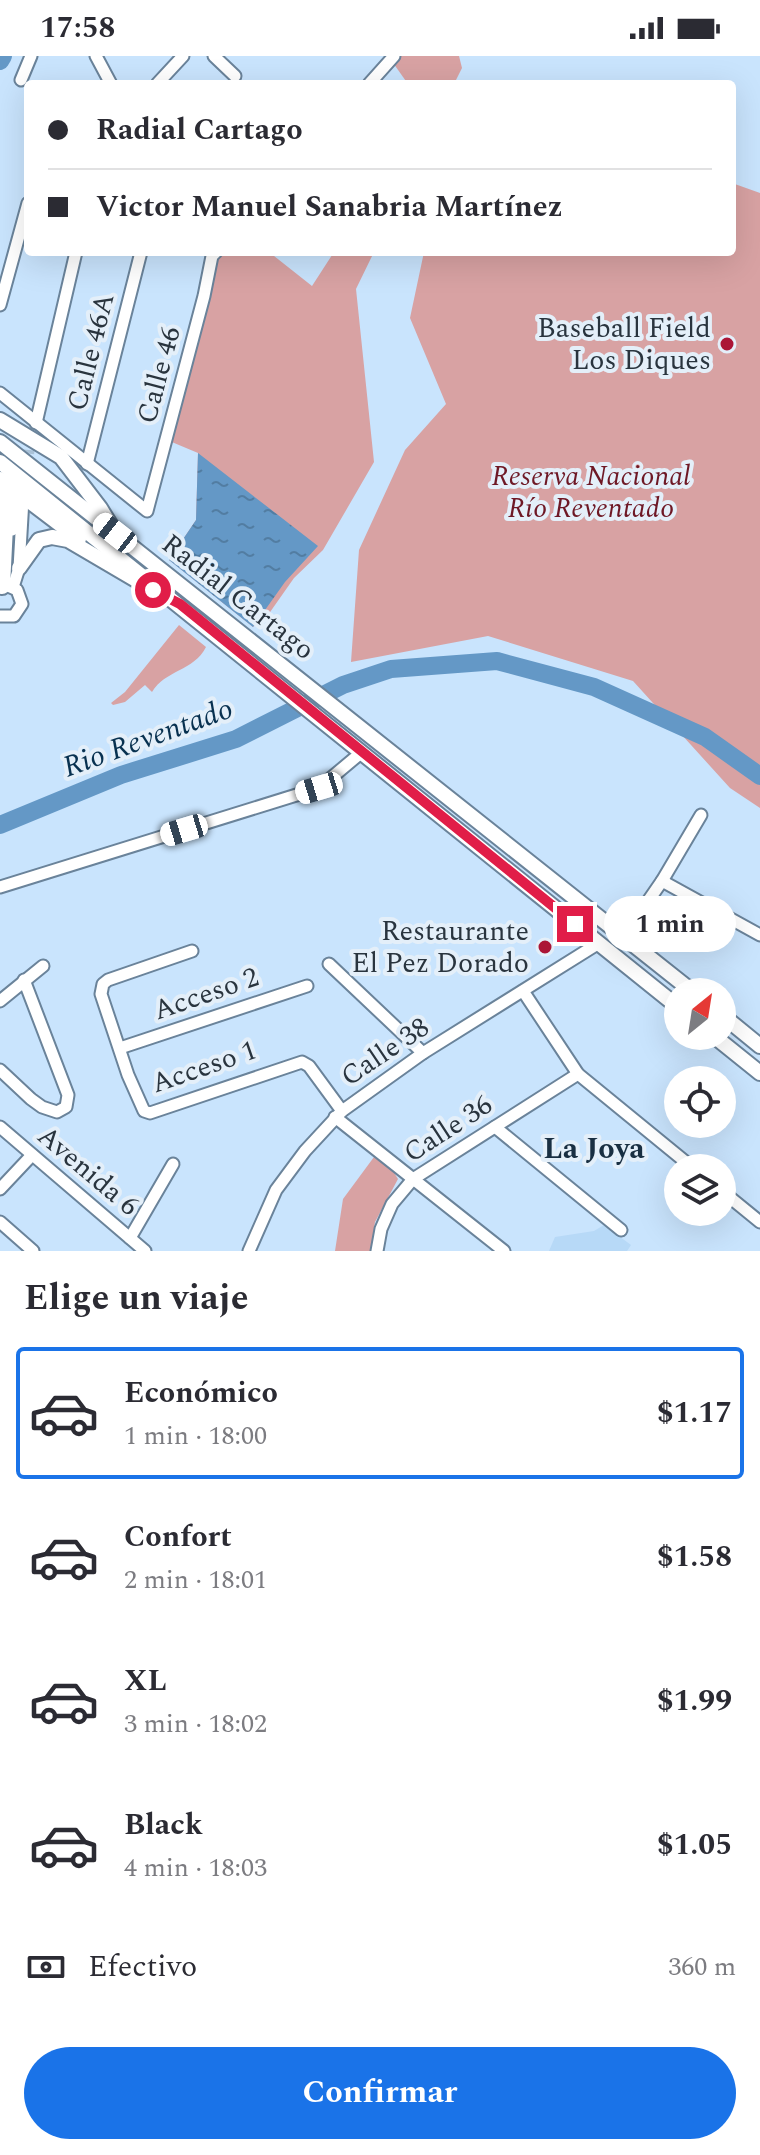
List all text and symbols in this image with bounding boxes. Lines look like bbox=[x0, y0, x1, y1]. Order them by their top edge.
text: 17:58 bbox=[40, 5, 115, 51]
text: Radial Cartago bbox=[96, 107, 303, 153]
text: Victor Manuel Sanabria Martínez bbox=[96, 184, 563, 230]
street label: Calle 46A bbox=[56, 289, 126, 415]
place label: Baseball Field Los Diques bbox=[537, 307, 711, 382]
street label: Calle 46 bbox=[125, 322, 193, 428]
marker: Baseball Field Los Diques bbox=[718, 335, 736, 353]
park label: Reserva Nacional Río Reventado bbox=[492, 455, 690, 530]
car bbox=[89, 509, 141, 557]
street label: Radial Cartago bbox=[152, 523, 324, 671]
route start bbox=[135, 572, 171, 608]
water label: Rio Reventado bbox=[56, 686, 240, 790]
car bbox=[293, 770, 345, 806]
car bbox=[158, 812, 210, 848]
callout: 1 min bbox=[603, 896, 735, 952]
text: 1 min bbox=[635, 904, 705, 944]
route end bbox=[557, 906, 593, 942]
place label: Restaurante El Pez Dorado bbox=[351, 910, 529, 985]
marker: Restaurante El Pez Dorado bbox=[536, 938, 554, 956]
street label: Acceso 2 bbox=[147, 956, 265, 1032]
north arrow bbox=[664, 978, 736, 1050]
map controls bbox=[664, 978, 736, 1226]
street label: Calle 38 bbox=[332, 1007, 438, 1097]
street label: Acceso 1 bbox=[145, 1029, 263, 1105]
button: locate bbox=[664, 1066, 736, 1138]
street label: Calle 36 bbox=[395, 1084, 501, 1174]
street label: Avenida 6 bbox=[27, 1115, 149, 1227]
district label: La Joya bbox=[543, 1126, 645, 1172]
button: layers bbox=[664, 1154, 736, 1226]
text: Elige un viaje bbox=[24, 1271, 249, 1326]
text: Económico bbox=[124, 1370, 278, 1416]
icon: car bbox=[28, 1377, 100, 1449]
text: $1.17 bbox=[657, 1390, 732, 1436]
text: 1 min · 18:00 bbox=[124, 1416, 267, 1456]
text: Confort bbox=[124, 1514, 232, 1560]
icon: car bbox=[28, 1521, 100, 1593]
text: $1.58 bbox=[657, 1534, 732, 1580]
text: 2 min · 18:01 bbox=[124, 1560, 267, 1600]
text: XL bbox=[124, 1658, 167, 1704]
icon: car bbox=[28, 1665, 100, 1737]
text: $1.99 bbox=[657, 1678, 732, 1724]
text: 3 min · 18:02 bbox=[124, 1704, 267, 1744]
text: Black bbox=[124, 1802, 203, 1848]
icon: car bbox=[28, 1809, 100, 1881]
text: $1.05 bbox=[657, 1822, 732, 1868]
text: 4 min · 18:03 bbox=[124, 1848, 267, 1888]
text: Efectivo bbox=[88, 1944, 197, 1990]
icon: cash bbox=[24, 1945, 68, 1989]
text: 360 m bbox=[668, 1947, 736, 1987]
button: Confirmar bbox=[24, 2047, 736, 2139]

